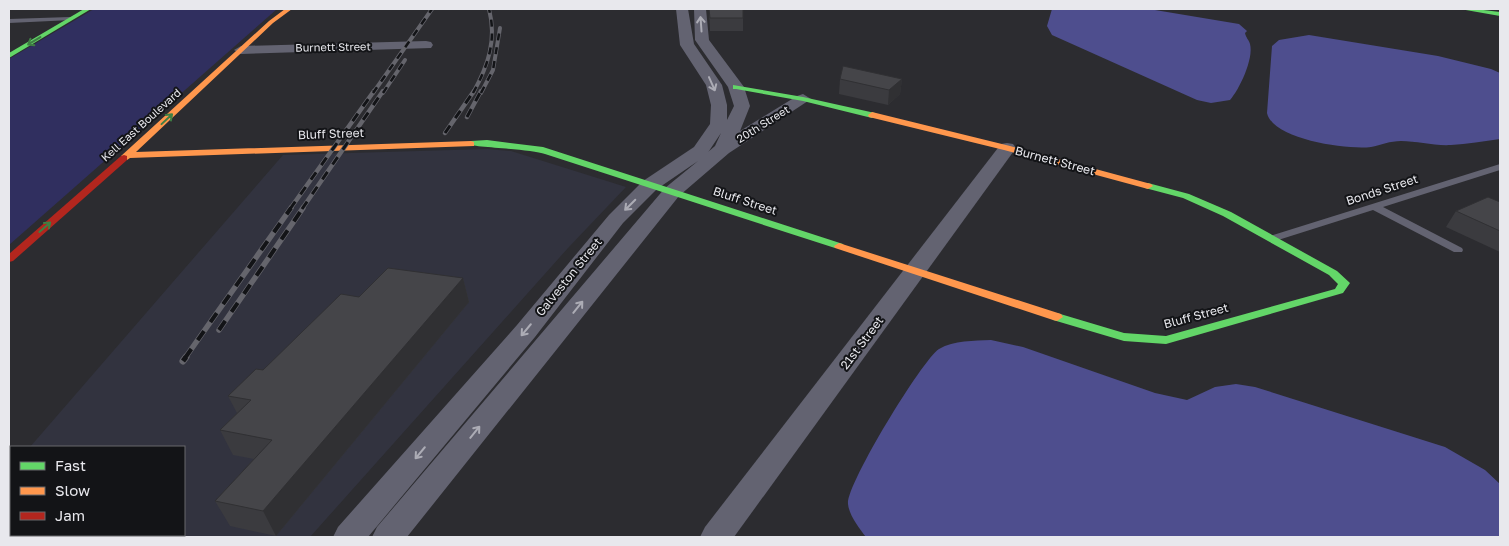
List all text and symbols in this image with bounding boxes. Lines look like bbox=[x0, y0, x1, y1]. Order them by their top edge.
one-way arrow bbox=[697, 17, 706, 33]
one-way arrow bbox=[27, 37, 41, 47]
street label: Burnett Street bbox=[295, 39, 371, 54]
one-way arrow bbox=[708, 76, 718, 91]
street label: Kell East Boulevard bbox=[98, 85, 183, 164]
street label: 20th Street bbox=[734, 102, 791, 145]
one-way arrow bbox=[160, 113, 173, 124]
street label: Bluff Street bbox=[297, 125, 365, 142]
street label: Burnett Street bbox=[1013, 143, 1097, 178]
street label: Bonds Street bbox=[1344, 171, 1420, 208]
street label: Bluff Street bbox=[711, 183, 779, 218]
one-way arrow bbox=[624, 199, 636, 211]
one-way arrow bbox=[39, 221, 52, 232]
street label: Galveston Street bbox=[532, 234, 605, 319]
one-way arrow bbox=[573, 300, 584, 313]
street label: Bluff Street bbox=[1162, 300, 1230, 331]
street label: 21st Street bbox=[837, 313, 887, 372]
one-way arrow bbox=[521, 323, 532, 336]
one-way arrow bbox=[469, 426, 480, 439]
legend bbox=[10, 446, 185, 536]
one-way arrow bbox=[415, 446, 426, 459]
text: Fast bbox=[55, 456, 86, 474]
text: Slow bbox=[55, 481, 90, 499]
text: Jam bbox=[55, 506, 85, 524]

